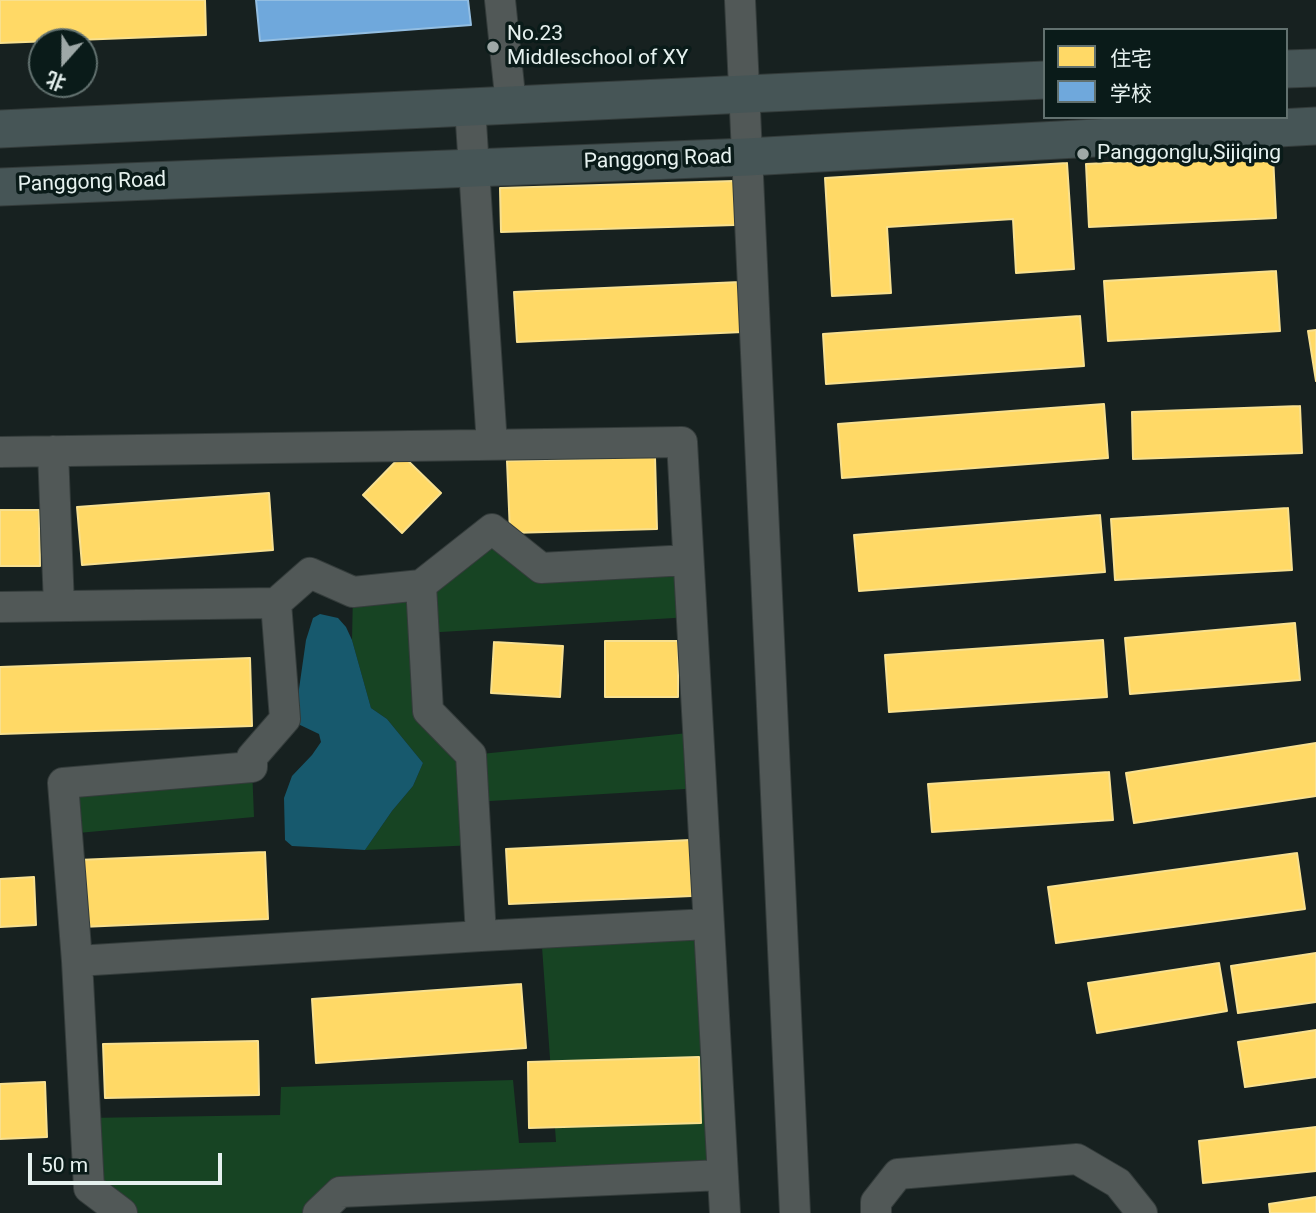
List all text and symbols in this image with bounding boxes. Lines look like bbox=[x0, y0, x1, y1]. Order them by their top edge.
place label: No.23 Middleschool of XY bbox=[507, 22, 688, 72]
north arrow bbox=[28, 28, 98, 98]
legend bbox=[1043, 28, 1288, 119]
marker: No.23 Middleschool of XY bbox=[485, 39, 501, 55]
text: 住宅 bbox=[1110, 47, 1152, 71]
text: 北 bbox=[43, 67, 69, 95]
text: 学校 bbox=[1110, 82, 1152, 106]
place label: Panggonglu,Sijiqing bbox=[1097, 141, 1281, 167]
street label: Panggong Road bbox=[583, 145, 733, 175]
marker: Panggonglu,Sijiqing bbox=[1075, 146, 1091, 162]
street label: Panggong Road bbox=[17, 168, 167, 198]
scale bar bbox=[32, 1140, 226, 1184]
text: 50 m bbox=[41, 1153, 88, 1177]

